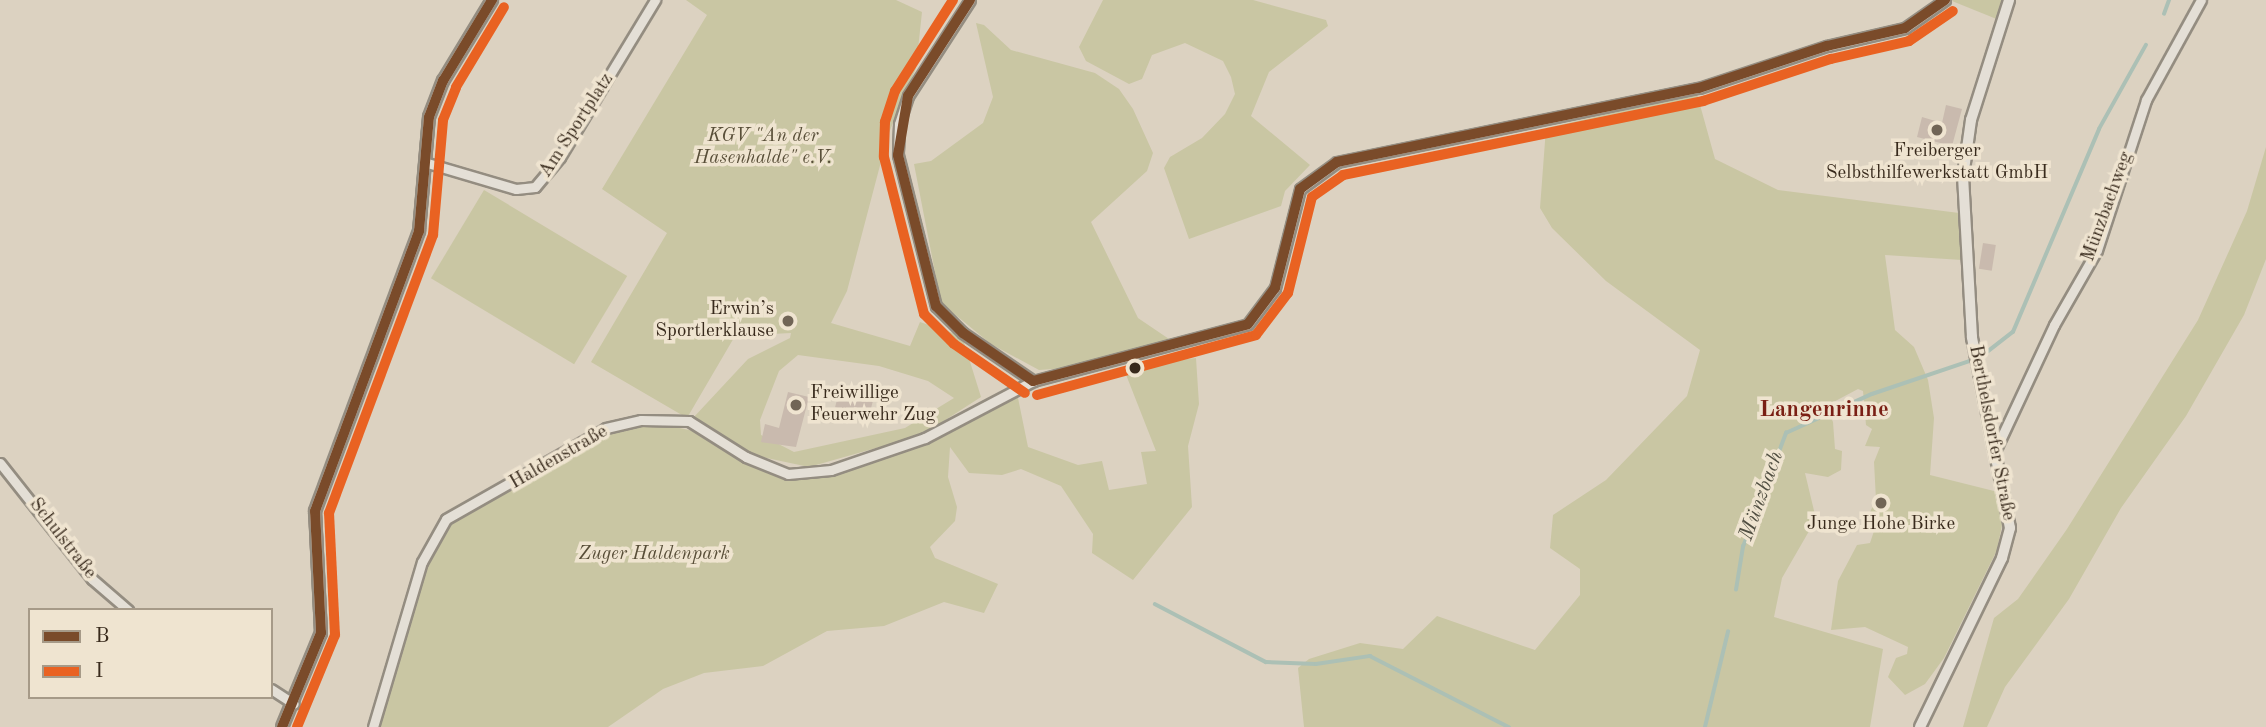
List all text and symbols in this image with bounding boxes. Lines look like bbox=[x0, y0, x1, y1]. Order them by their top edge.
street label: Am Sportplatz bbox=[535, 70, 619, 182]
marker: Freiberger Selbsthilfewerkstatt GmbH bbox=[1929, 122, 1945, 138]
park label: KGV "An der Hasenhalde" e.V. bbox=[694, 126, 832, 170]
place label: Freiberger Selbsthilfewerkstatt GmbH bbox=[1826, 141, 2048, 185]
street label: Münzbachweg bbox=[2078, 149, 2138, 265]
place label: Erwin’s Sportlerklause bbox=[655, 299, 774, 343]
marker: Erwin’s Sportlerklause bbox=[780, 313, 796, 329]
street label: Berthelsdorfer Straße bbox=[1963, 343, 2019, 523]
unlabelled marker bbox=[1128, 361, 1142, 375]
place label: Freiwillige Feuerwehr Zug bbox=[810, 383, 936, 427]
district label: Langenrinne bbox=[1759, 396, 1889, 424]
marker: Freiwillige Feuerwehr Zug bbox=[788, 397, 804, 413]
street label: Haldenstraße bbox=[506, 421, 612, 495]
water label: Münzbach bbox=[1734, 448, 1790, 544]
street label: Schulstraße bbox=[23, 494, 101, 584]
marker: Junge Hohe Birke bbox=[1873, 495, 1889, 511]
place label: Junge Hohe Birke bbox=[1807, 514, 1955, 536]
park label: Zuger Haldenpark bbox=[578, 544, 730, 566]
legend bbox=[28, 608, 273, 699]
text: B bbox=[95, 626, 110, 647]
text: I bbox=[95, 661, 103, 682]

